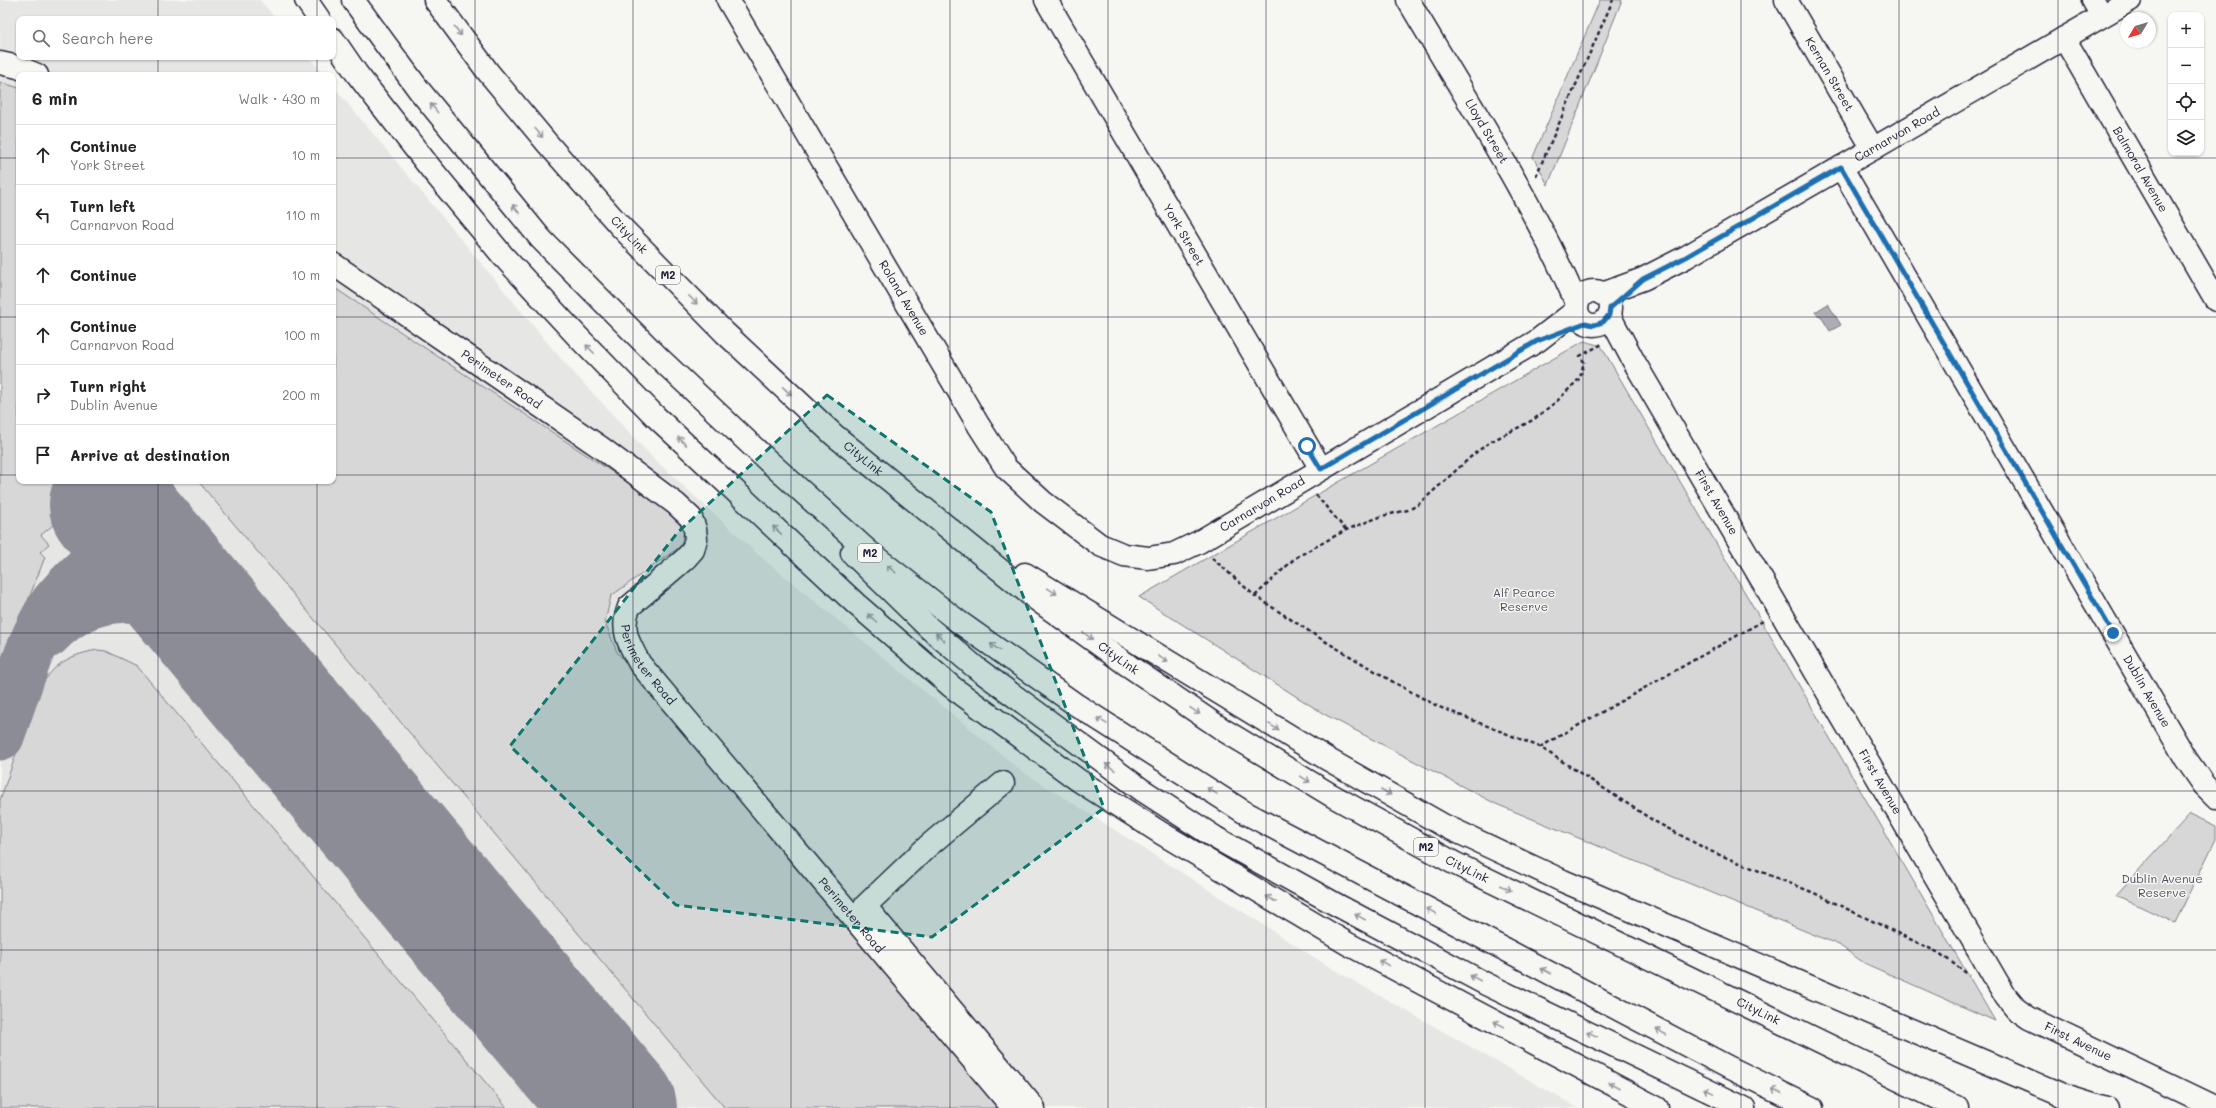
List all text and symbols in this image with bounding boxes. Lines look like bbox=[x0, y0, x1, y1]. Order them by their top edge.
north arrow bbox=[2120, 12, 2156, 48]
map controls bbox=[2168, 12, 2204, 156]
button: + bbox=[2168, 12, 2204, 48]
search box bbox=[16, 16, 336, 60]
one-way arrow bbox=[454, 26, 462, 37]
icon: search bbox=[30, 27, 52, 49]
text: Search here bbox=[62, 28, 153, 48]
street label: Kernan Street bbox=[1802, 34, 1858, 114]
button: − bbox=[2168, 48, 2204, 84]
button: locate bbox=[2168, 84, 2204, 120]
text: 6 min bbox=[32, 87, 77, 109]
text: Walk · 430 m bbox=[239, 90, 320, 107]
street label: Lloyd Street bbox=[1462, 96, 1513, 166]
one-way arrow bbox=[430, 103, 439, 113]
street label: Carnarvon Road bbox=[1851, 103, 1943, 165]
button: layers bbox=[2168, 120, 2204, 156]
street label: Balmoral Avenue bbox=[2110, 123, 2172, 215]
one-way arrow bbox=[534, 128, 543, 138]
text: Continue bbox=[70, 136, 137, 156]
icon: ahead bbox=[32, 144, 54, 166]
text: 10 m bbox=[292, 146, 320, 163]
text: York Street bbox=[70, 156, 145, 173]
text: Turn left bbox=[70, 196, 135, 216]
street label: York Street bbox=[1160, 200, 1209, 268]
one-way arrow bbox=[512, 203, 521, 214]
icon: left bbox=[32, 204, 54, 226]
text: 110 m bbox=[286, 206, 320, 223]
street label: CityLink bbox=[608, 212, 652, 257]
text: Carnarvon Road bbox=[70, 216, 174, 233]
street label: Roland Avenue bbox=[876, 257, 933, 338]
icon: ahead bbox=[32, 264, 54, 286]
text: Continue bbox=[70, 265, 137, 285]
text: 10 m bbox=[292, 266, 320, 283]
road number: M2 bbox=[656, 266, 680, 284]
one-way arrow bbox=[688, 295, 698, 305]
text: Continue bbox=[70, 316, 137, 336]
icon: ahead bbox=[32, 324, 54, 346]
text: 100 m bbox=[284, 326, 320, 343]
text: Carnarvon Road bbox=[70, 336, 174, 353]
one-way arrow bbox=[585, 344, 595, 354]
street label: Perimeter Road bbox=[459, 345, 545, 412]
text: Turn right bbox=[70, 376, 147, 396]
icon: right bbox=[32, 384, 54, 406]
text: 200 m bbox=[282, 386, 320, 403]
one-way arrow bbox=[782, 386, 792, 396]
text: Dublin Avenue bbox=[70, 396, 158, 413]
one-way arrow bbox=[677, 436, 687, 446]
street label: CityLink bbox=[841, 437, 887, 479]
route start bbox=[1298, 437, 1316, 455]
icon: arrive bbox=[32, 444, 54, 466]
text: Arrive at destination bbox=[70, 445, 230, 465]
street label: First Avenue bbox=[1692, 466, 1743, 537]
street label: Carnarvon Road bbox=[1216, 472, 1308, 535]
one-way arrow bbox=[772, 525, 782, 534]
road number: M2 bbox=[858, 544, 882, 562]
one-way arrow bbox=[886, 565, 897, 573]
park label: Alf Pearce Reserve bbox=[1493, 584, 1555, 614]
one-way arrow bbox=[1046, 587, 1058, 595]
one-way arrow bbox=[868, 614, 878, 623]
street label: Perimeter Road bbox=[618, 624, 680, 708]
route end bbox=[2104, 624, 2122, 642]
one-way arrow bbox=[1083, 632, 1094, 641]
one-way arrow bbox=[935, 633, 946, 642]
street label: CityLink bbox=[1095, 637, 1142, 677]
one-way arrow bbox=[990, 643, 1001, 651]
street label: Dublin Avenue bbox=[2120, 652, 2175, 730]
one-way arrow bbox=[1157, 655, 1169, 663]
one-way arrow bbox=[1189, 707, 1200, 715]
one-way arrow bbox=[1096, 717, 1108, 725]
one-way arrow bbox=[1268, 723, 1280, 731]
street label: First Avenue bbox=[1856, 746, 1906, 817]
one-way arrow bbox=[1105, 763, 1116, 771]
one-way arrow bbox=[1299, 776, 1311, 784]
one-way arrow bbox=[1206, 787, 1217, 796]
one-way arrow bbox=[1380, 789, 1392, 797]
road number: M2 bbox=[1414, 838, 1438, 856]
street label: CityLink bbox=[1443, 851, 1492, 886]
park label: Dublin Avenue Reserve bbox=[2121, 870, 2203, 900]
street label: Perimeter Road bbox=[816, 874, 889, 956]
one-way arrow bbox=[1499, 885, 1511, 892]
one-way arrow bbox=[1265, 894, 1277, 902]
one-way arrow bbox=[1425, 906, 1437, 914]
one-way arrow bbox=[1354, 913, 1366, 921]
one-way arrow bbox=[1378, 959, 1390, 967]
one-way arrow bbox=[1540, 967, 1552, 975]
one-way arrow bbox=[1469, 973, 1481, 981]
street label: CityLink bbox=[1734, 993, 1783, 1028]
street label: First Avenue bbox=[2042, 1018, 2115, 1064]
one-way arrow bbox=[1493, 1020, 1505, 1027]
one-way arrow bbox=[1655, 1028, 1667, 1035]
one-way arrow bbox=[1586, 1030, 1598, 1037]
one-way arrow bbox=[1608, 1081, 1620, 1088]
one-way arrow bbox=[1703, 1087, 1715, 1094]
one-way arrow bbox=[1771, 1087, 1783, 1094]

